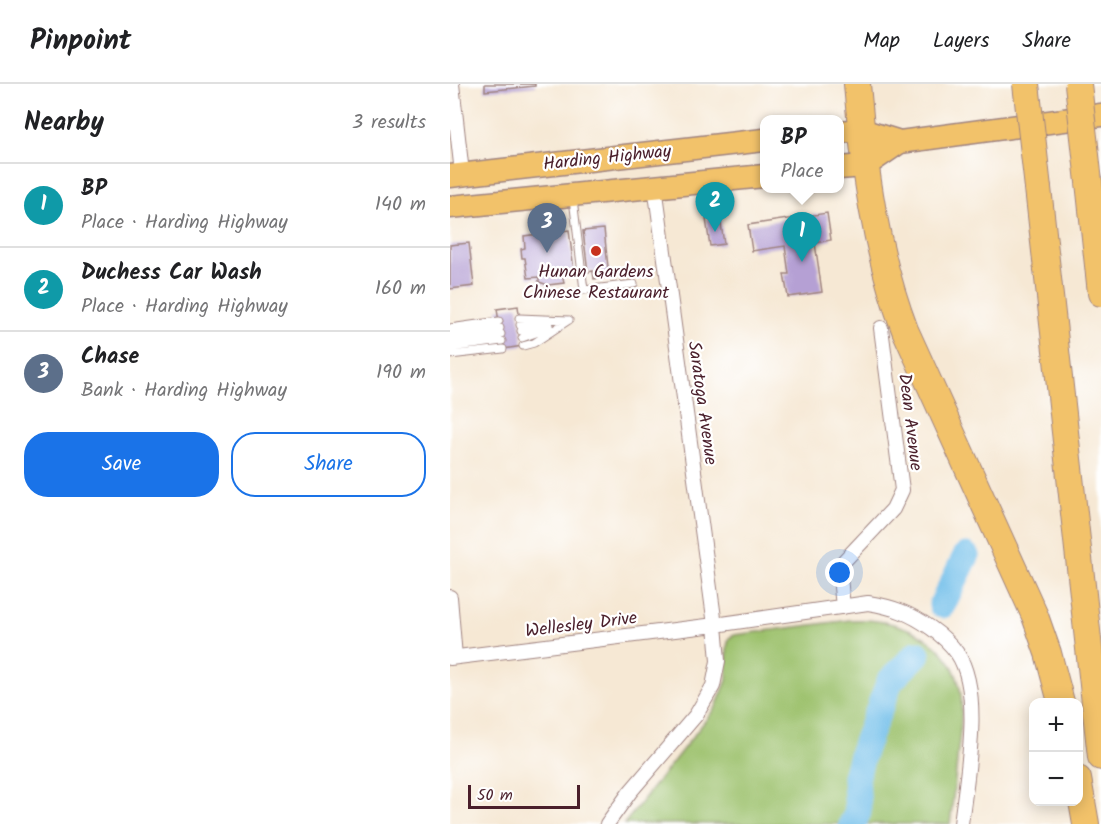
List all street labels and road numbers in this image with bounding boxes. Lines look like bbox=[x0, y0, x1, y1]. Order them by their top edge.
street label: Harding Highway bbox=[542, 137, 673, 180]
street label: Saratoga Avenue bbox=[678, 339, 725, 467]
street label: Dean Avenue bbox=[889, 372, 930, 473]
street label: Wellesley Drive bbox=[524, 604, 639, 647]

